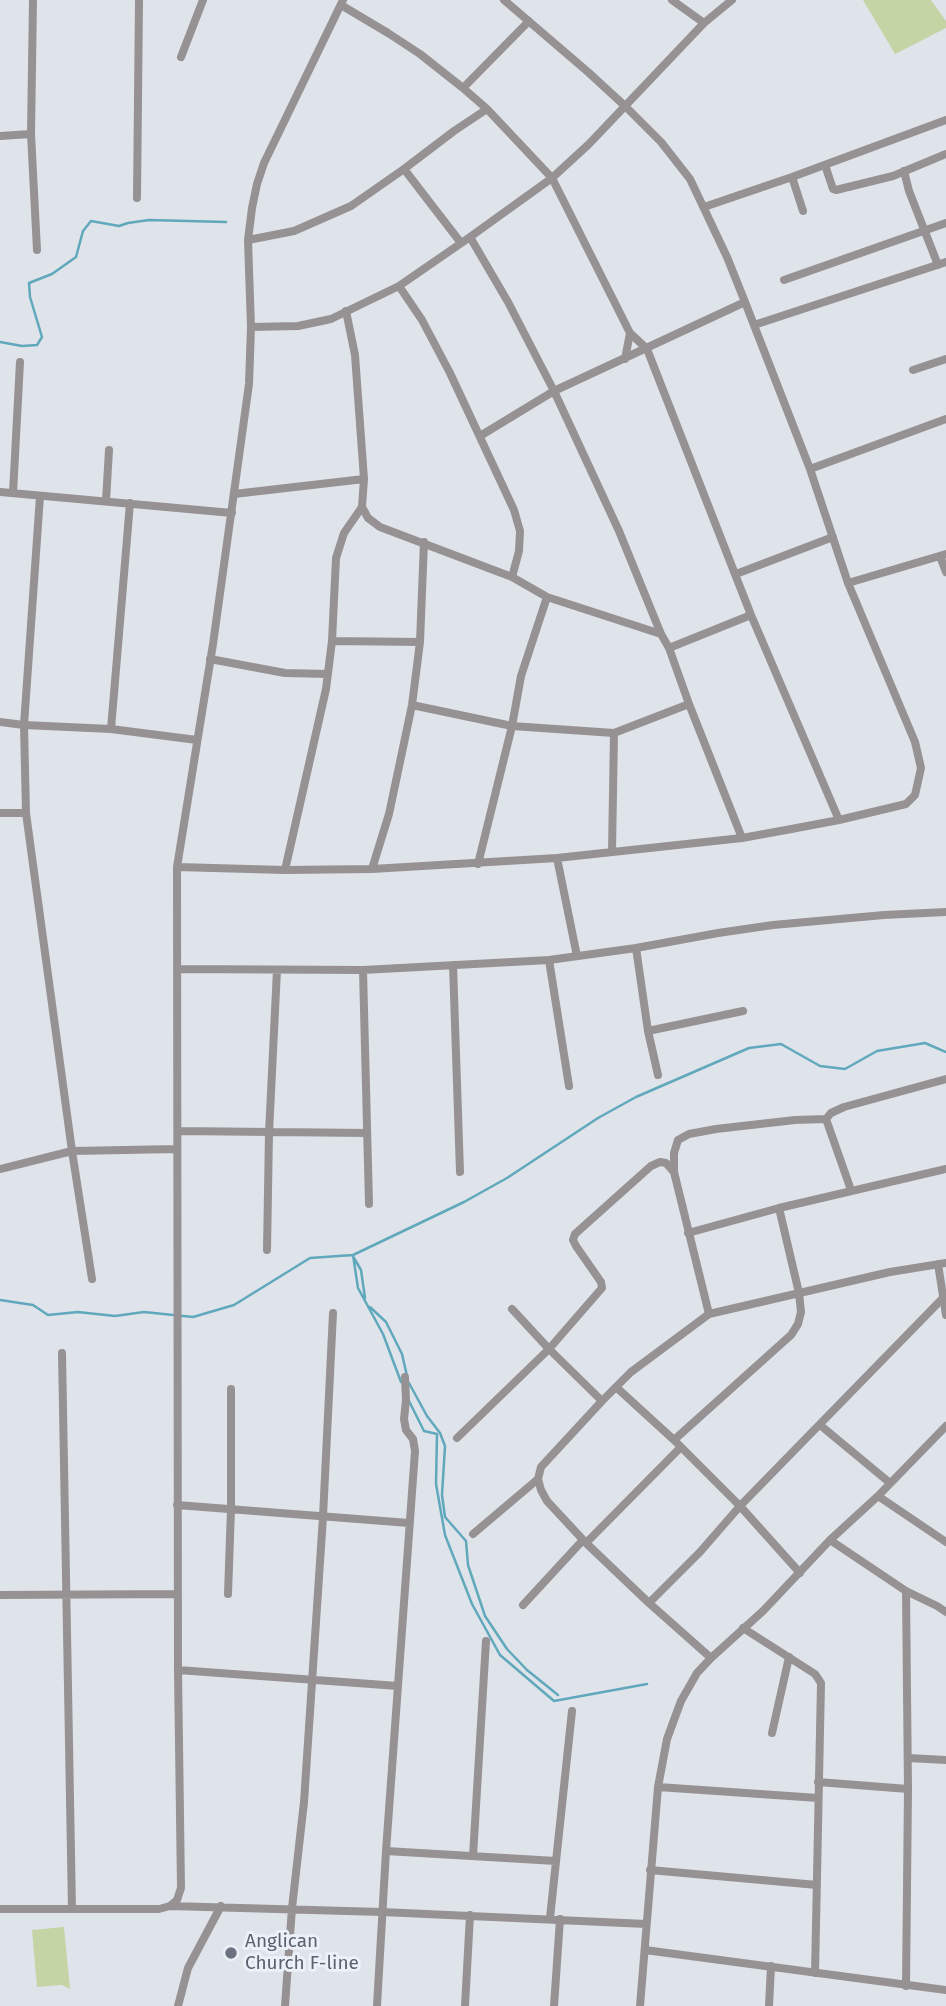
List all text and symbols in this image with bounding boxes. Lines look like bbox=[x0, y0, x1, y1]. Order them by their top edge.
place label: Anglican Church F-line bbox=[245, 1931, 359, 1975]
marker: Anglican Church F-line bbox=[223, 1945, 239, 1961]

